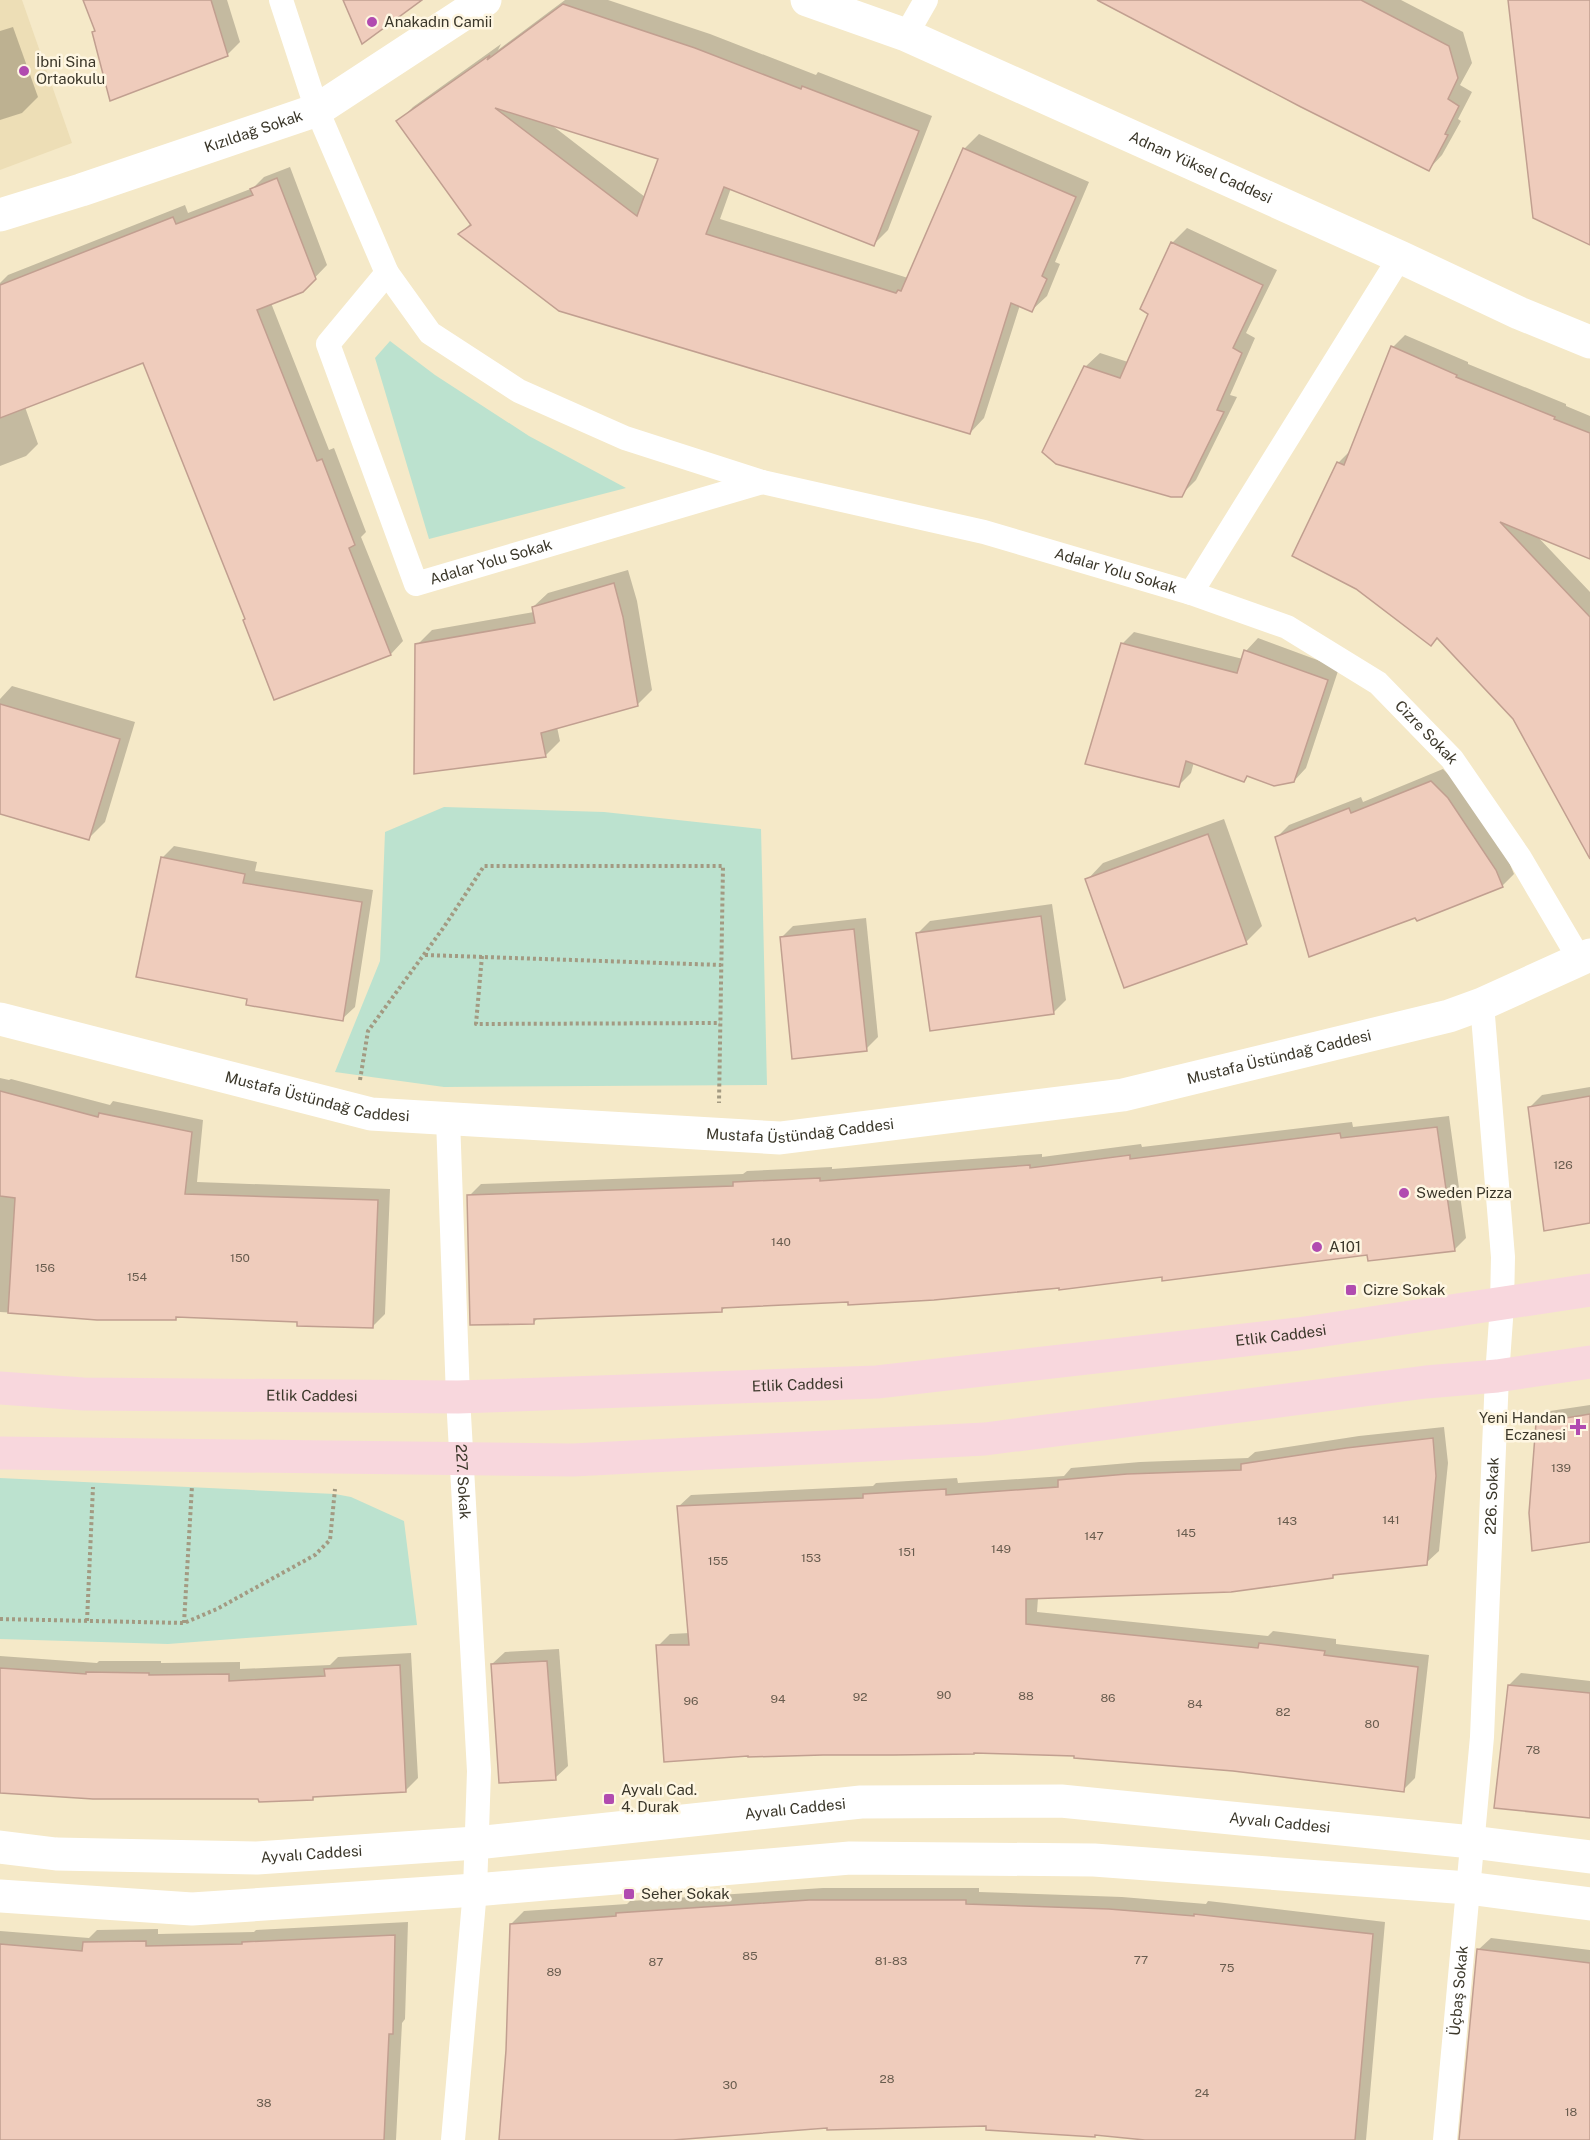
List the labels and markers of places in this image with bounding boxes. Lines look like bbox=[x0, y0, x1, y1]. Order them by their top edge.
place label: Anakadın Camii bbox=[384, 13, 492, 30]
marker: Anakadın Camii bbox=[365, 15, 379, 29]
place label: İbni Sina Ortaokulu bbox=[36, 52, 105, 87]
marker: İbni Sina Ortaokulu bbox=[17, 64, 31, 78]
place label: Sweden Pizza bbox=[1416, 1184, 1512, 1201]
marker: Sweden Pizza bbox=[1397, 1186, 1411, 1200]
place label: A101 bbox=[1329, 1238, 1361, 1255]
marker: A101 bbox=[1310, 1240, 1324, 1254]
place label: Cizre Sokak bbox=[1363, 1281, 1446, 1298]
marker: Cizre Sokak bbox=[1344, 1283, 1358, 1297]
place label: Yeni Handan Eczanesi bbox=[1479, 1409, 1566, 1443]
marker: Yeni Handan Eczanesi bbox=[1571, 1420, 1585, 1434]
place label: Ayvalı Cad. 4. Durak bbox=[621, 1781, 697, 1815]
marker: Ayvalı Cad. 4. Durak bbox=[602, 1792, 616, 1806]
place label: Seher Sokak bbox=[641, 1885, 730, 1902]
marker: Seher Sokak bbox=[622, 1887, 636, 1901]

